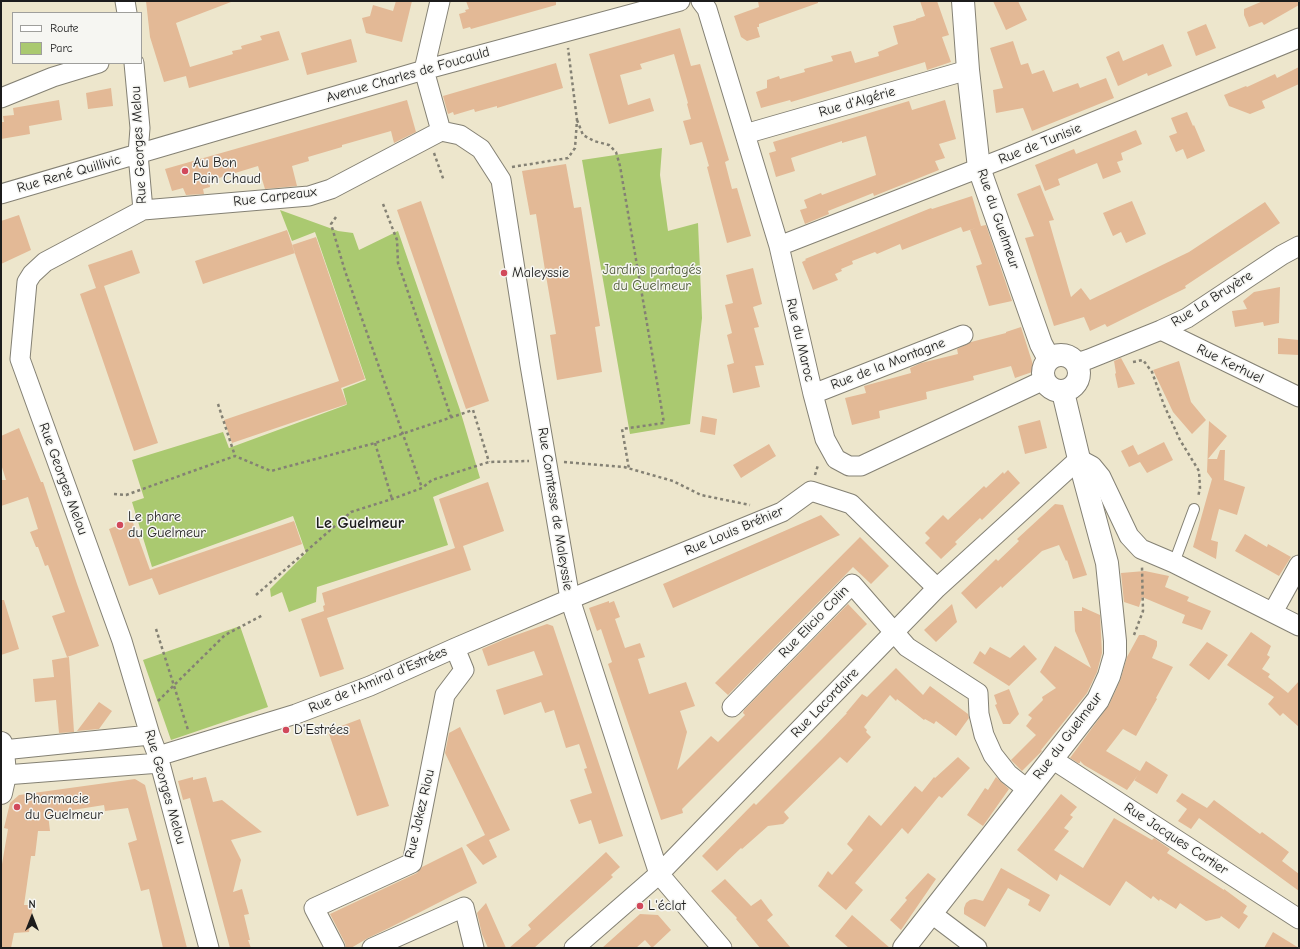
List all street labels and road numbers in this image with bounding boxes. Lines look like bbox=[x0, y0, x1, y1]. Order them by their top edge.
street label: Avenue Charles de Foucauld bbox=[324, 44, 492, 106]
street label: Rue d'Algérie bbox=[817, 83, 897, 121]
street label: Rue Georges Melou bbox=[128, 86, 150, 204]
street label: Rue de Tunisie bbox=[996, 120, 1084, 168]
street label: Rue René Quillivic bbox=[15, 151, 123, 197]
street label: Rue du Guelmeur bbox=[973, 167, 1023, 271]
street label: Rue Carpeaux bbox=[232, 184, 318, 210]
street label: Rue La Bruyère bbox=[1168, 267, 1256, 331]
street label: Rue du Maroc bbox=[782, 297, 818, 383]
street label: Rue de la Montagne bbox=[828, 334, 948, 394]
street label: Rue Kerhuel bbox=[1194, 341, 1266, 387]
street label: Rue Georges Melou bbox=[35, 421, 91, 537]
street label: Rue Comtesse de Maleyssie bbox=[534, 426, 576, 592]
street label: Rue Louis Bréhier bbox=[682, 503, 786, 559]
street label: Rue Elicio Colin bbox=[775, 582, 853, 662]
street label: Rue de l'Amiral d'Estrées bbox=[306, 643, 450, 717]
street label: Rue Lacordaire bbox=[787, 665, 863, 741]
street label: Rue du Guelmeur bbox=[1030, 689, 1106, 783]
street label: Rue Georges Melou bbox=[141, 728, 189, 846]
street label: Rue Jakez Riou bbox=[402, 768, 438, 860]
street label: Rue Jacques Cartier bbox=[1121, 799, 1231, 879]

